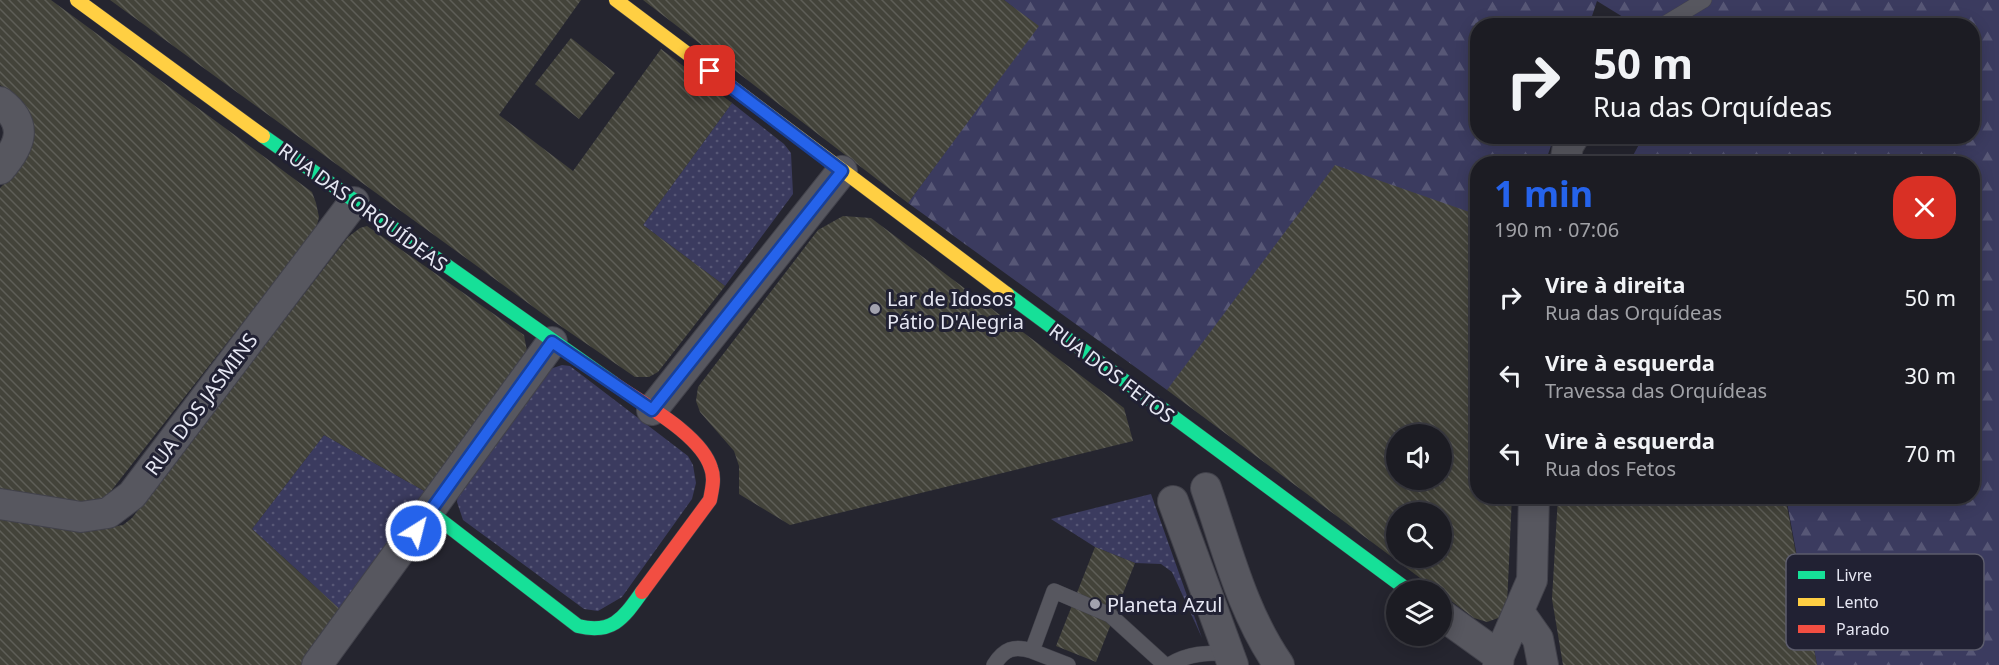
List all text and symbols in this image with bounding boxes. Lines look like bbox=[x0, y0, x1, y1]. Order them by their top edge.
text: 50 m bbox=[1593, 34, 1693, 91]
icon: right bbox=[1494, 42, 1572, 120]
pin bbox=[684, 45, 735, 96]
icon: arrive bbox=[693, 54, 726, 87]
text: Rua das Orquídeas bbox=[1593, 88, 1832, 125]
street label: RUA DAS ORQUÍDEAS bbox=[273, 137, 453, 277]
text: 1 min bbox=[1494, 169, 1593, 218]
button: close bbox=[1893, 176, 1956, 239]
text: 190 m · 07:06 bbox=[1494, 216, 1619, 243]
text: Vire à direita bbox=[1545, 269, 1685, 299]
icon: right bbox=[1494, 281, 1527, 314]
text: 50 m bbox=[1905, 282, 1956, 312]
place label: Lar de Idosos Pátio D'Alegria bbox=[887, 285, 1024, 335]
text: Rua das Orquídeas bbox=[1545, 299, 1722, 326]
marker: Lar de Idosos Pátio D'Alegria bbox=[868, 302, 882, 316]
street label: RUA DOS FETOS bbox=[1044, 317, 1180, 429]
street label: RUA DOS JASMINS bbox=[139, 327, 263, 481]
text: Vire à esquerda bbox=[1545, 347, 1715, 377]
icon: left bbox=[1494, 359, 1527, 392]
text: 30 m bbox=[1905, 360, 1956, 390]
text: Travessa das Orquídeas bbox=[1545, 377, 1767, 404]
map controls bbox=[1386, 424, 1452, 646]
button: sound bbox=[1386, 424, 1452, 490]
text: Vire à esquerda bbox=[1545, 425, 1715, 455]
icon: left bbox=[1494, 437, 1527, 470]
text: 70 m bbox=[1905, 438, 1956, 468]
text: Rua dos Fetos bbox=[1545, 455, 1676, 482]
position arrow bbox=[384, 499, 448, 563]
button: search bbox=[1386, 502, 1452, 568]
legend bbox=[1786, 554, 1984, 650]
text: Livre bbox=[1836, 564, 1872, 586]
button: layers bbox=[1386, 580, 1452, 646]
place label: Planeta Azul bbox=[1107, 591, 1222, 618]
text: Lento bbox=[1836, 591, 1879, 613]
marker: Planeta Azul bbox=[1088, 597, 1102, 611]
text: Parado bbox=[1836, 618, 1889, 640]

